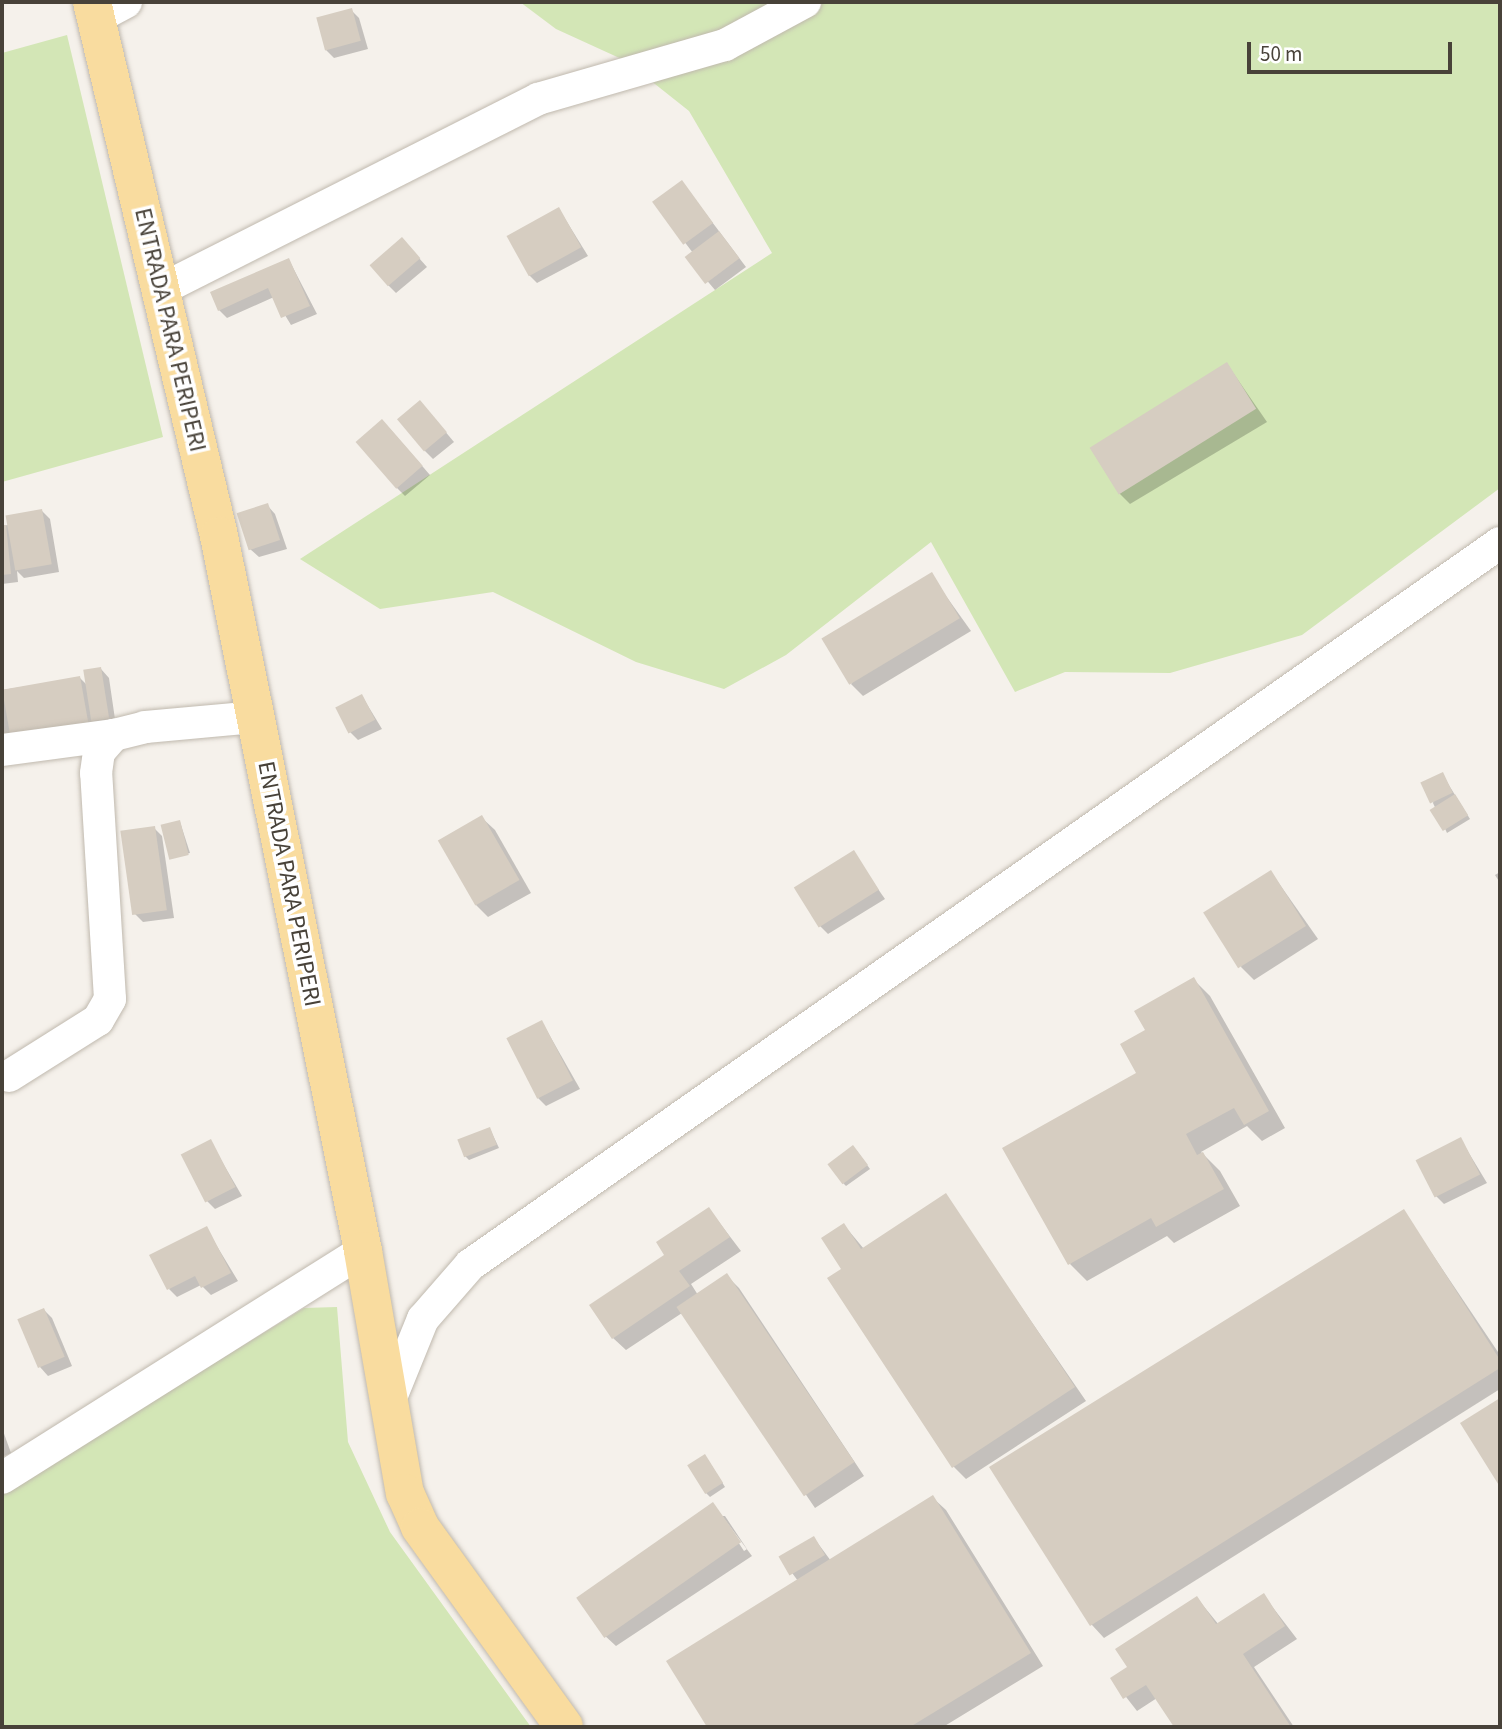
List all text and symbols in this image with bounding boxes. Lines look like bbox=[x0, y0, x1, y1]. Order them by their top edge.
scale bar bbox=[1250, 28, 1455, 72]
text: 50 m bbox=[1260, 39, 1302, 69]
street label: ENTRADA PARA PERIPERI bbox=[128, 205, 212, 455]
street label: ENTRADA PARA PERIPERI bbox=[251, 759, 327, 1009]

